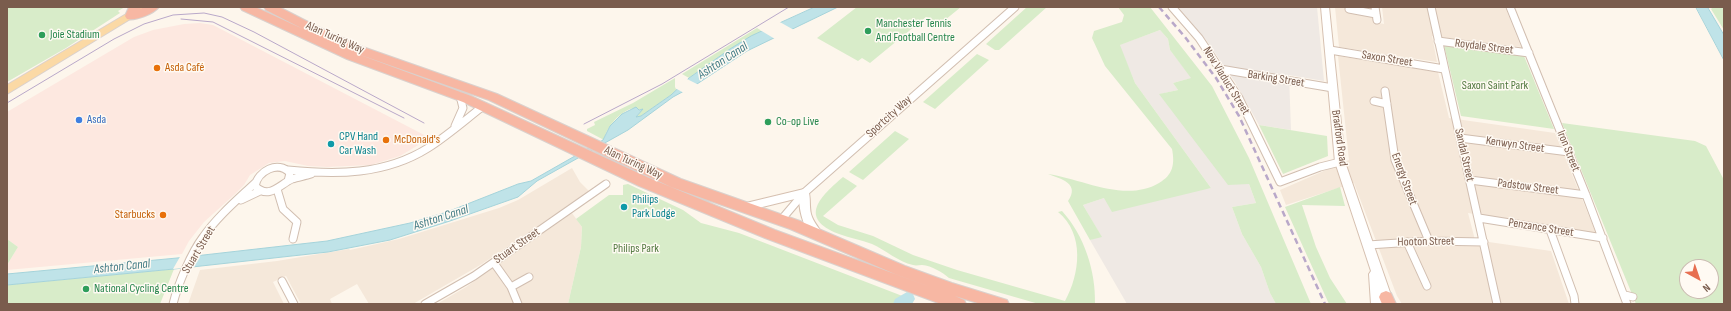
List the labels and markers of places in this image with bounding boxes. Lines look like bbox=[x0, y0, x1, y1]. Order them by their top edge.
place label: Manchester Tennis And Football Centre bbox=[876, 17, 955, 45]
marker: Manchester Tennis And Football Centre bbox=[863, 26, 873, 36]
place label: Joie Stadium bbox=[50, 28, 100, 42]
marker: Joie Stadium bbox=[37, 30, 47, 40]
place label: Asda Café bbox=[165, 61, 204, 75]
marker: Asda Café bbox=[152, 63, 162, 73]
place label: Asda bbox=[87, 113, 106, 127]
marker: Asda bbox=[74, 115, 84, 125]
place label: Co-op Live bbox=[776, 115, 819, 129]
marker: Co-op Live bbox=[763, 117, 773, 127]
place label: CPV Hand Car Wash bbox=[339, 130, 378, 158]
place label: McDonald's bbox=[394, 133, 440, 147]
marker: McDonald's bbox=[381, 135, 391, 145]
marker: CPV Hand Car Wash bbox=[326, 139, 336, 149]
place label: Philips Park Lodge bbox=[632, 193, 675, 221]
marker: Philips Park Lodge bbox=[619, 202, 629, 212]
place label: Starbucks bbox=[115, 208, 155, 222]
marker: Starbucks bbox=[158, 210, 168, 220]
place label: National Cycling Centre bbox=[94, 282, 189, 296]
marker: National Cycling Centre bbox=[81, 284, 91, 294]

